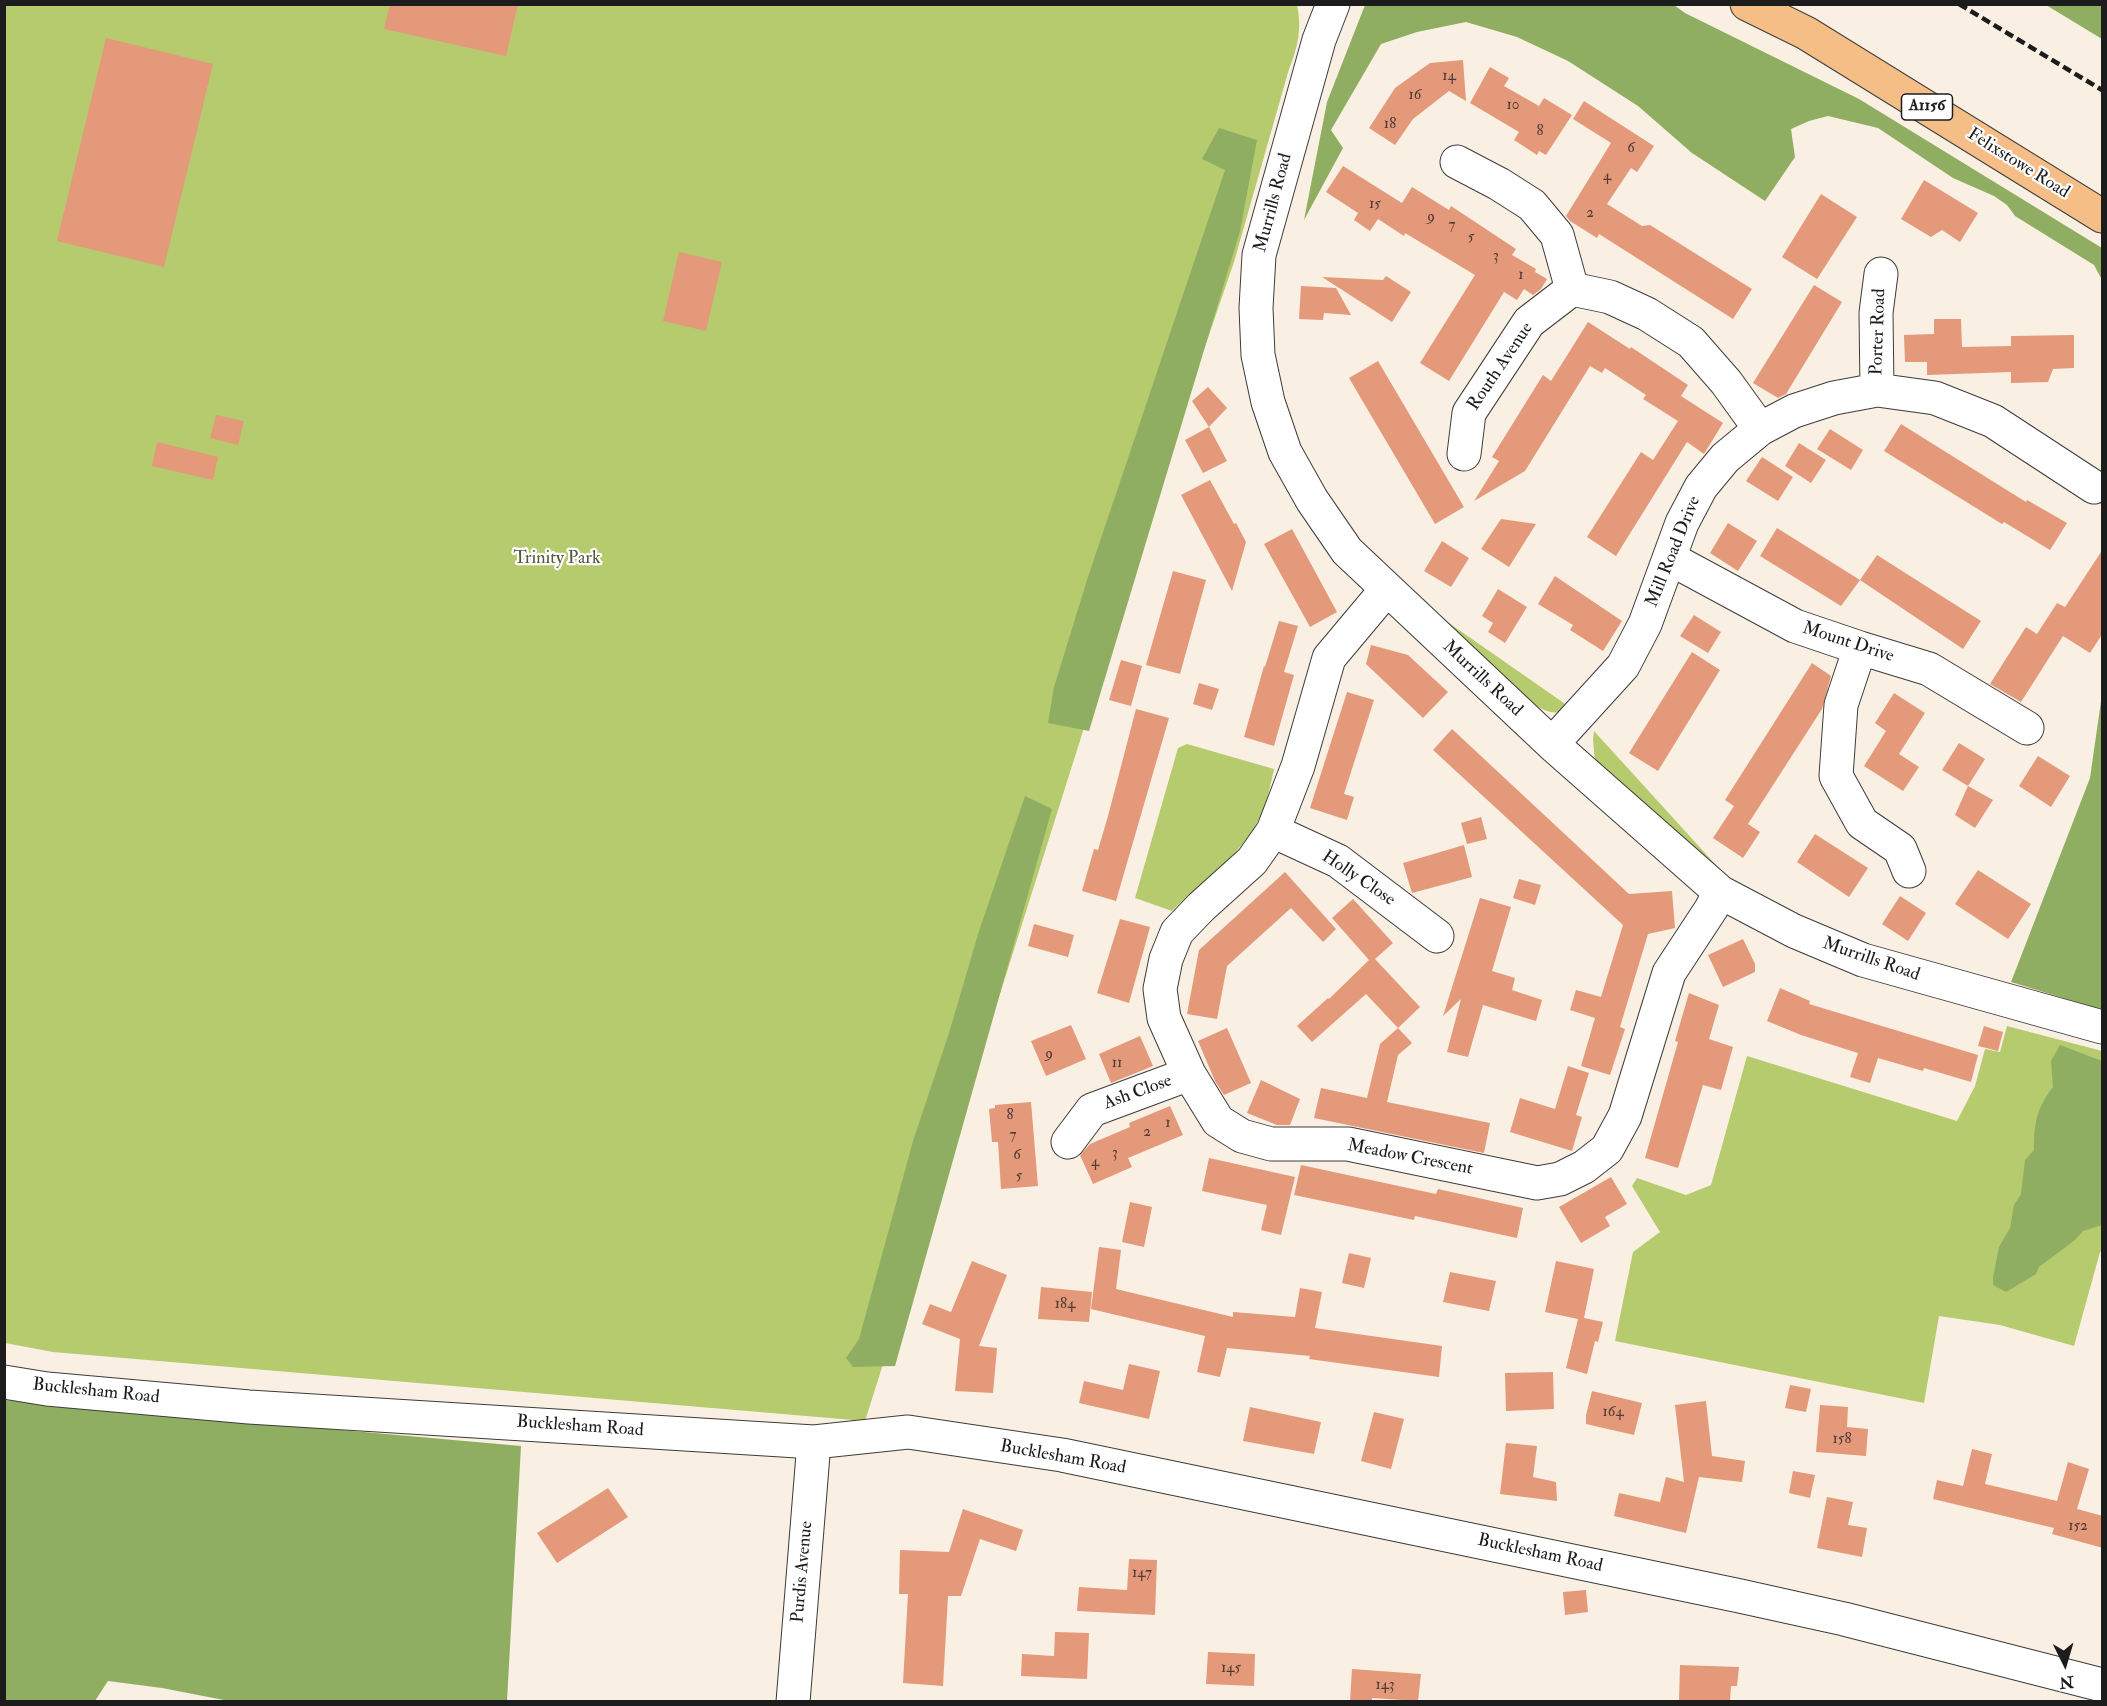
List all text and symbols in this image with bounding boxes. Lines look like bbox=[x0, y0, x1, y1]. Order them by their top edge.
house number: 14 bbox=[1442, 68, 1456, 86]
house number: 16 bbox=[1409, 87, 1421, 105]
road number: A1156 bbox=[1902, 94, 1952, 120]
house number: 10 bbox=[1507, 97, 1519, 115]
house number: 18 bbox=[1384, 116, 1396, 134]
house number: 8 bbox=[1536, 123, 1544, 141]
street label: Felixstowe Road bbox=[1963, 124, 2073, 204]
house number: 6 bbox=[1627, 140, 1635, 158]
street label: Murrills Road bbox=[1250, 151, 1298, 255]
house number: 4 bbox=[1603, 168, 1611, 186]
house number: 15 bbox=[1369, 196, 1381, 214]
house number: 2 bbox=[1586, 205, 1594, 223]
house number: 9 bbox=[1427, 209, 1435, 227]
house number: 7 bbox=[1449, 217, 1455, 235]
house number: 5 bbox=[1468, 229, 1474, 247]
house number: 3 bbox=[1493, 248, 1499, 266]
house number: 1 bbox=[1518, 267, 1524, 285]
street label: Porter Road bbox=[1867, 288, 1891, 376]
street label: Routh Avenue bbox=[1464, 319, 1538, 415]
street label: Mill Road Drive bbox=[1642, 493, 1706, 611]
park label: Trinity Park bbox=[513, 548, 601, 570]
street label: Mount Drive bbox=[1799, 618, 1897, 668]
street label: Murrills Road bbox=[1438, 637, 1526, 721]
street label: Holly Close bbox=[1317, 847, 1399, 911]
street label: Murrills Road bbox=[1820, 933, 1922, 987]
house number: 9 bbox=[1045, 1046, 1053, 1064]
house number: 11 bbox=[1112, 1055, 1122, 1073]
street label: Ash Close bbox=[1101, 1071, 1175, 1115]
house number: 8 bbox=[1006, 1107, 1014, 1125]
house number: 1 bbox=[1165, 1115, 1171, 1133]
house number: 2 bbox=[1143, 1124, 1151, 1142]
house number: 7 bbox=[1010, 1127, 1016, 1145]
street label: Meadow Crescent bbox=[1345, 1135, 1475, 1181]
house number: 3 bbox=[1112, 1145, 1118, 1163]
house number: 6 bbox=[1013, 1147, 1021, 1165]
house number: 4 bbox=[1091, 1154, 1099, 1172]
house number: 5 bbox=[1016, 1168, 1022, 1186]
house number: 184 bbox=[1055, 1296, 1075, 1314]
street label: Bucklesham Road bbox=[32, 1375, 160, 1409]
house number: 164 bbox=[1603, 1404, 1623, 1422]
street label: Bucklesham Road bbox=[516, 1412, 644, 1442]
house number: 158 bbox=[1833, 1431, 1851, 1449]
street label: Bucklesham Road bbox=[998, 1436, 1128, 1480]
house number: 152 bbox=[2068, 1518, 2088, 1536]
street label: Purdis Avenue bbox=[788, 1520, 818, 1624]
street label: Bucklesham Road bbox=[1475, 1530, 1605, 1578]
house number: 147 bbox=[1132, 1565, 1152, 1583]
north arrow bbox=[2035, 1634, 2095, 1694]
house number: 145 bbox=[1221, 1660, 1241, 1678]
text: N bbox=[2059, 1671, 2075, 1693]
house number: 143 bbox=[1375, 1677, 1395, 1695]

